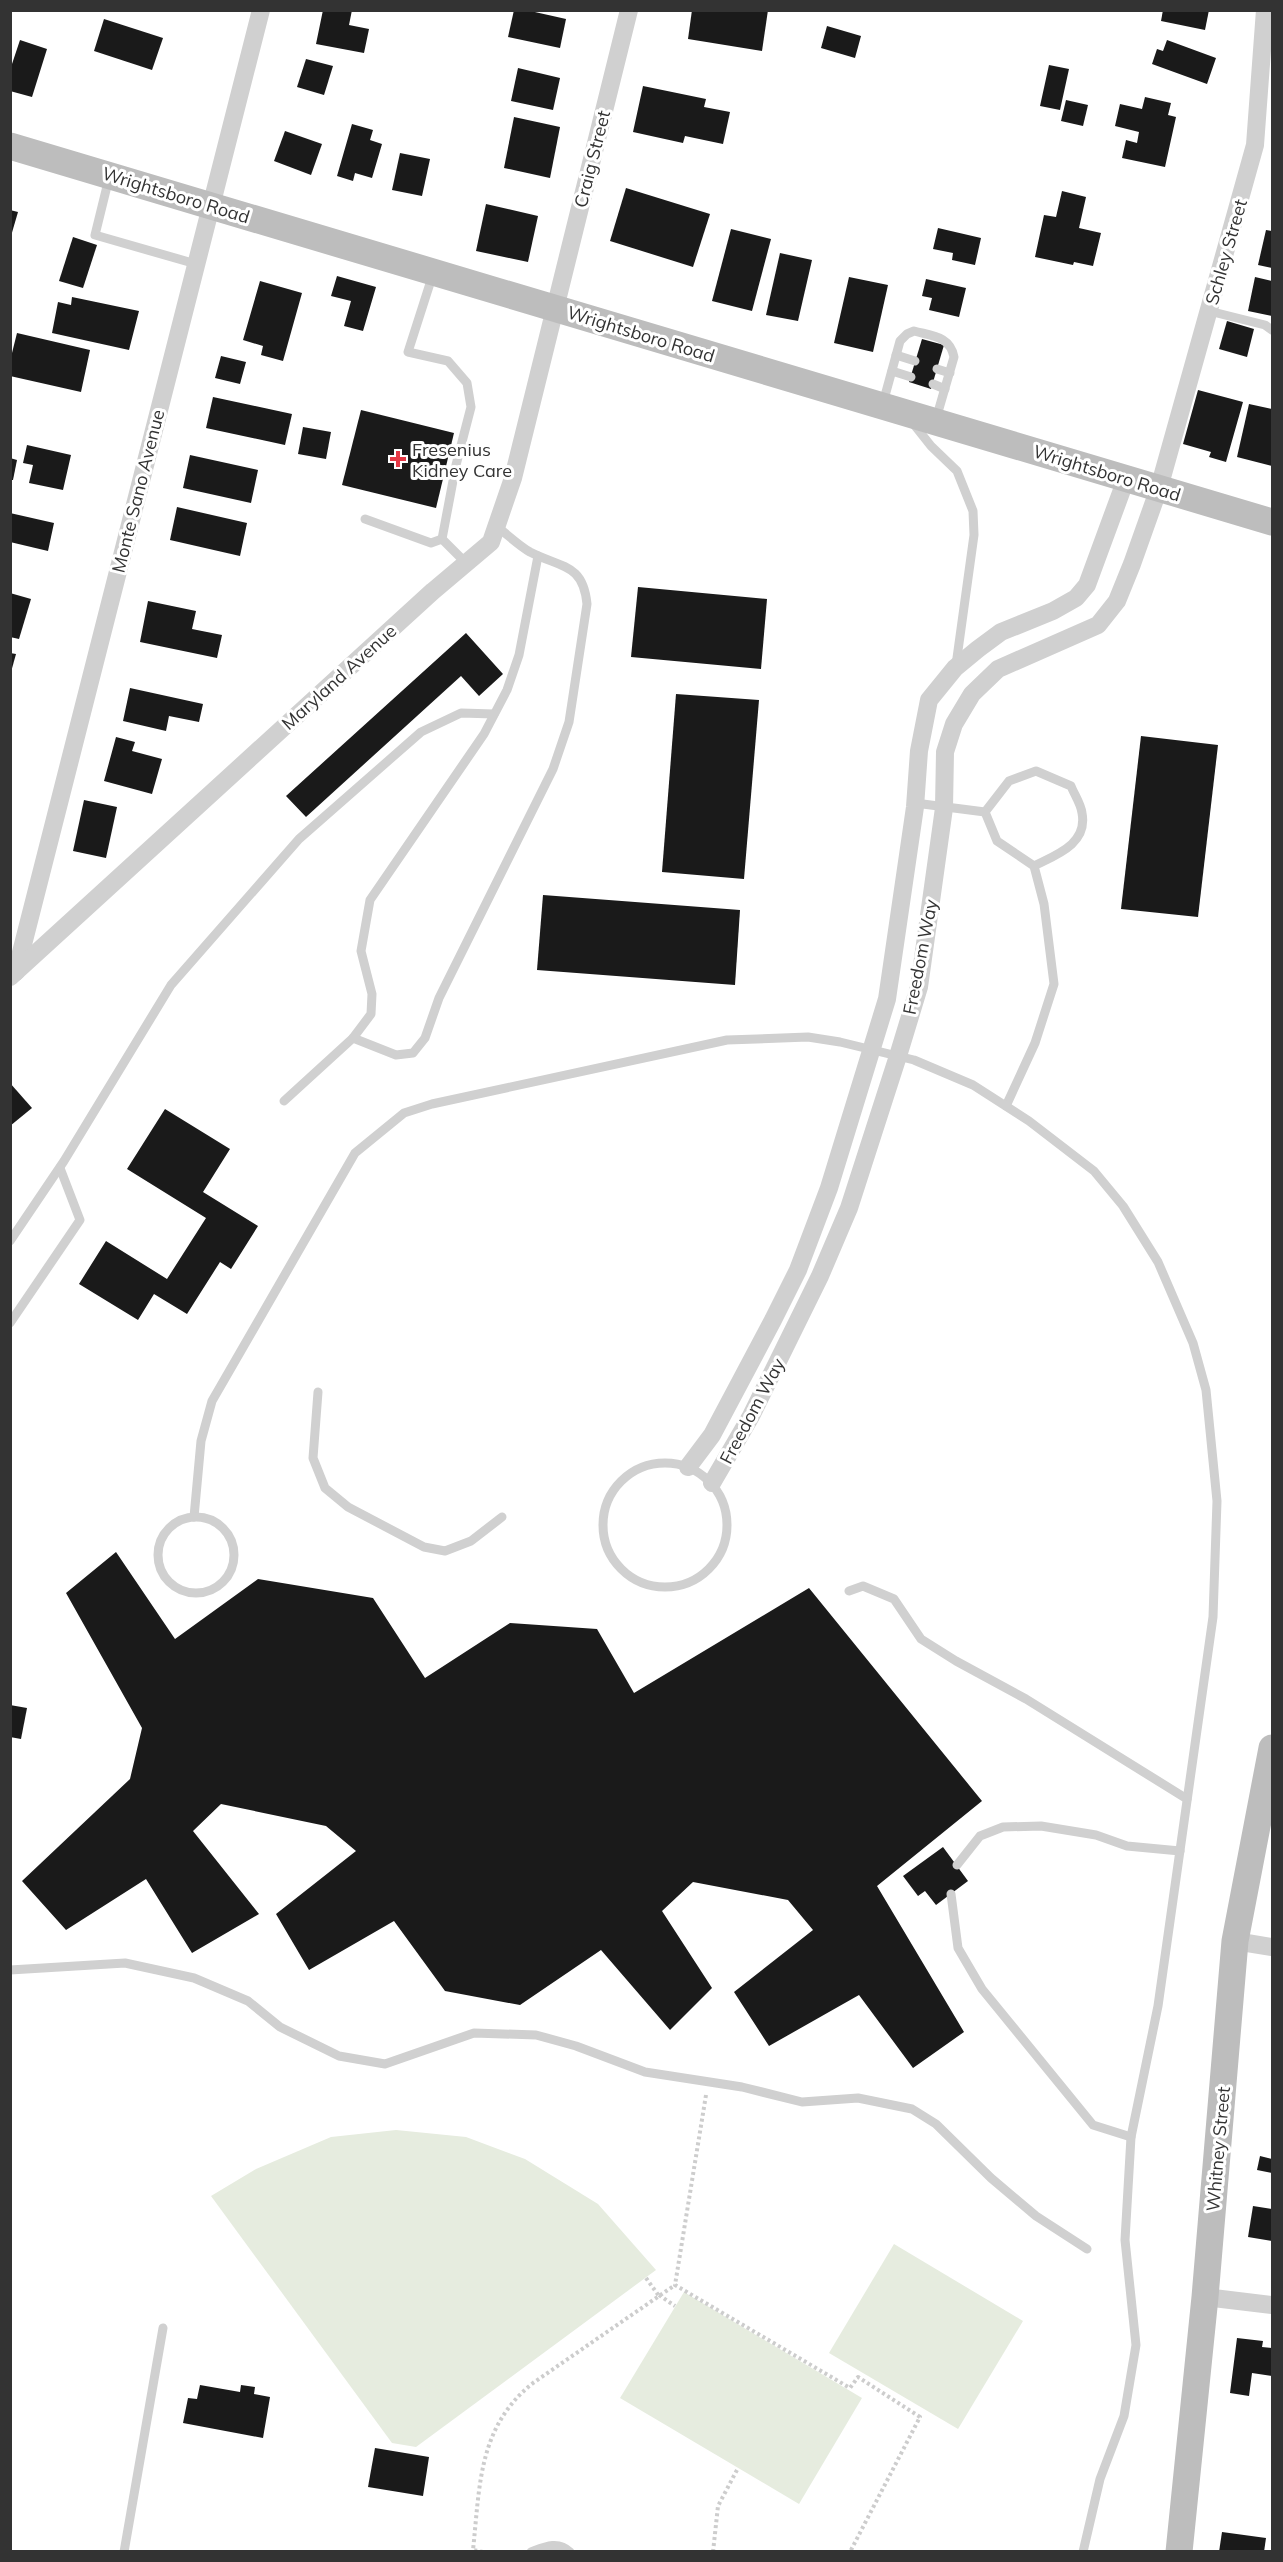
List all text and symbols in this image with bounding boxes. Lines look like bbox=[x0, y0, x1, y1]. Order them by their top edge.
street label: Craig Street bbox=[569, 108, 615, 210]
street label: Wrightsboro Road bbox=[99, 162, 253, 228]
street label: Schley Street bbox=[1200, 197, 1252, 307]
street label: Wrightsboro Road bbox=[564, 301, 718, 367]
street label: Monte Sano Avenue bbox=[107, 407, 169, 575]
place label: Fresenius Kidney Care bbox=[412, 438, 512, 482]
street label: Wrightsboro Road bbox=[1030, 440, 1184, 506]
marker: Fresenius Kidney Care bbox=[389, 450, 407, 468]
street label: Maryland Avenue bbox=[277, 619, 401, 735]
street label: Freedom Way bbox=[898, 897, 943, 1017]
street label: Freedom Way bbox=[714, 1354, 790, 1468]
street label: Whitney Street bbox=[1201, 2086, 1235, 2212]

